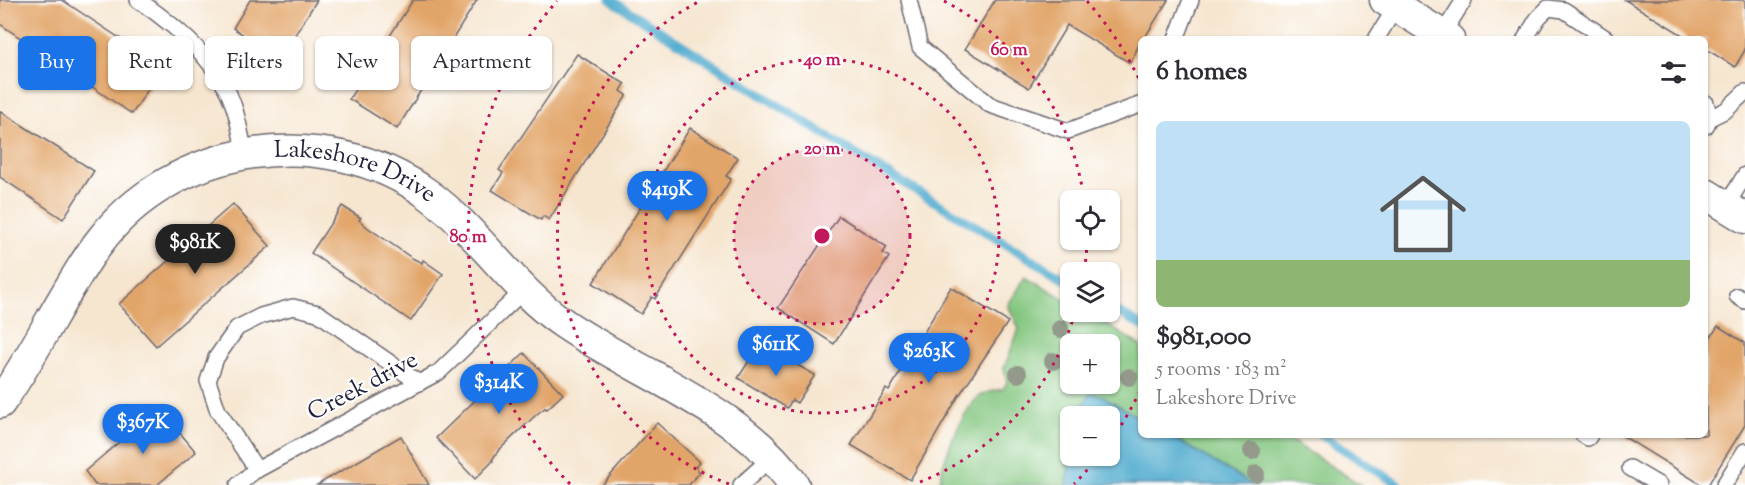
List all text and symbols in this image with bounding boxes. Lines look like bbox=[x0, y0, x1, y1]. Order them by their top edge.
chip: Buy bbox=[18, 36, 96, 90]
chip: Rent bbox=[108, 36, 193, 90]
chip: Filters bbox=[205, 36, 303, 90]
chip: New bbox=[315, 36, 399, 90]
chip: Apartment bbox=[411, 36, 552, 90]
text: 60 m bbox=[990, 38, 1028, 64]
text: 40 m bbox=[802, 48, 841, 74]
text: 6 homes bbox=[1156, 54, 1247, 91]
icon: filters bbox=[1657, 56, 1690, 89]
street label: Lakeshore Drive bbox=[274, 133, 443, 212]
text: 20 m bbox=[804, 137, 840, 163]
icon: home bbox=[1369, 160, 1477, 268]
pin: $419K bbox=[625, 171, 709, 222]
text: $419K bbox=[641, 176, 693, 205]
map controls bbox=[1060, 190, 1120, 466]
button: locate bbox=[1060, 190, 1120, 250]
pin: $981K bbox=[153, 224, 237, 275]
text: 80 m bbox=[449, 225, 487, 251]
centre of rings bbox=[812, 226, 832, 246]
text: $981K bbox=[169, 229, 221, 258]
button: layers bbox=[1060, 262, 1120, 322]
text: $981,000 bbox=[1156, 319, 1251, 356]
pin: $611K bbox=[734, 326, 818, 377]
text: $611K bbox=[752, 331, 800, 360]
pin: $263K bbox=[887, 333, 971, 384]
button: + bbox=[1060, 334, 1120, 394]
text: $263K bbox=[903, 338, 955, 367]
street label: Creek drive bbox=[302, 344, 424, 430]
text: 5 rooms · 183 m² bbox=[1156, 356, 1287, 385]
pin: $314K bbox=[457, 364, 541, 415]
text: $314K bbox=[474, 369, 524, 398]
text: Lakeshore Drive bbox=[1156, 385, 1297, 414]
pin: $367K bbox=[101, 404, 185, 455]
button: − bbox=[1060, 406, 1120, 466]
text: $367K bbox=[117, 409, 170, 438]

